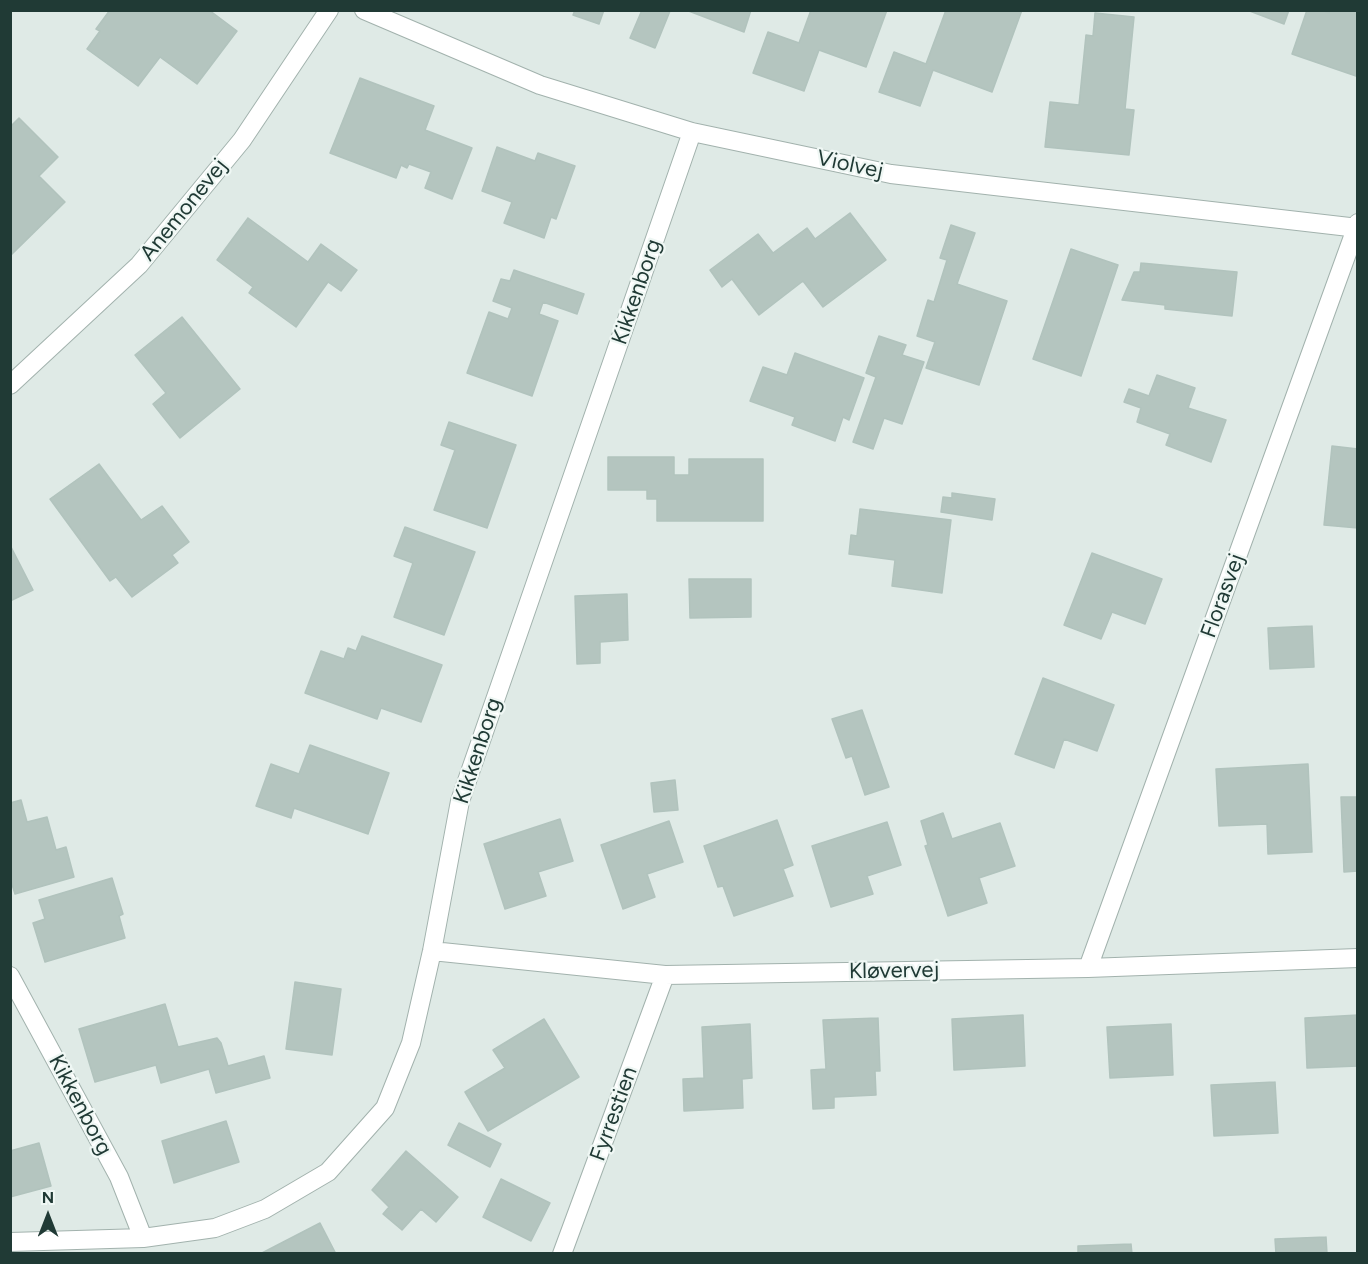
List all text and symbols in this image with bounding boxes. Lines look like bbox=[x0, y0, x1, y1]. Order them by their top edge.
street label: Violvej bbox=[814, 145, 886, 185]
street label: Anemonevej bbox=[135, 154, 233, 266]
street label: Kikkenborg bbox=[607, 236, 667, 348]
street label: Florasvej bbox=[1196, 550, 1250, 642]
street label: Kikkenborg bbox=[448, 695, 508, 807]
street label: Kløvervej bbox=[849, 957, 939, 985]
street label: Kikkenborg bbox=[43, 1050, 117, 1160]
street label: Fyrrestien bbox=[585, 1063, 643, 1165]
north arrow bbox=[18, 1186, 78, 1246]
text: N bbox=[42, 1188, 54, 1207]

